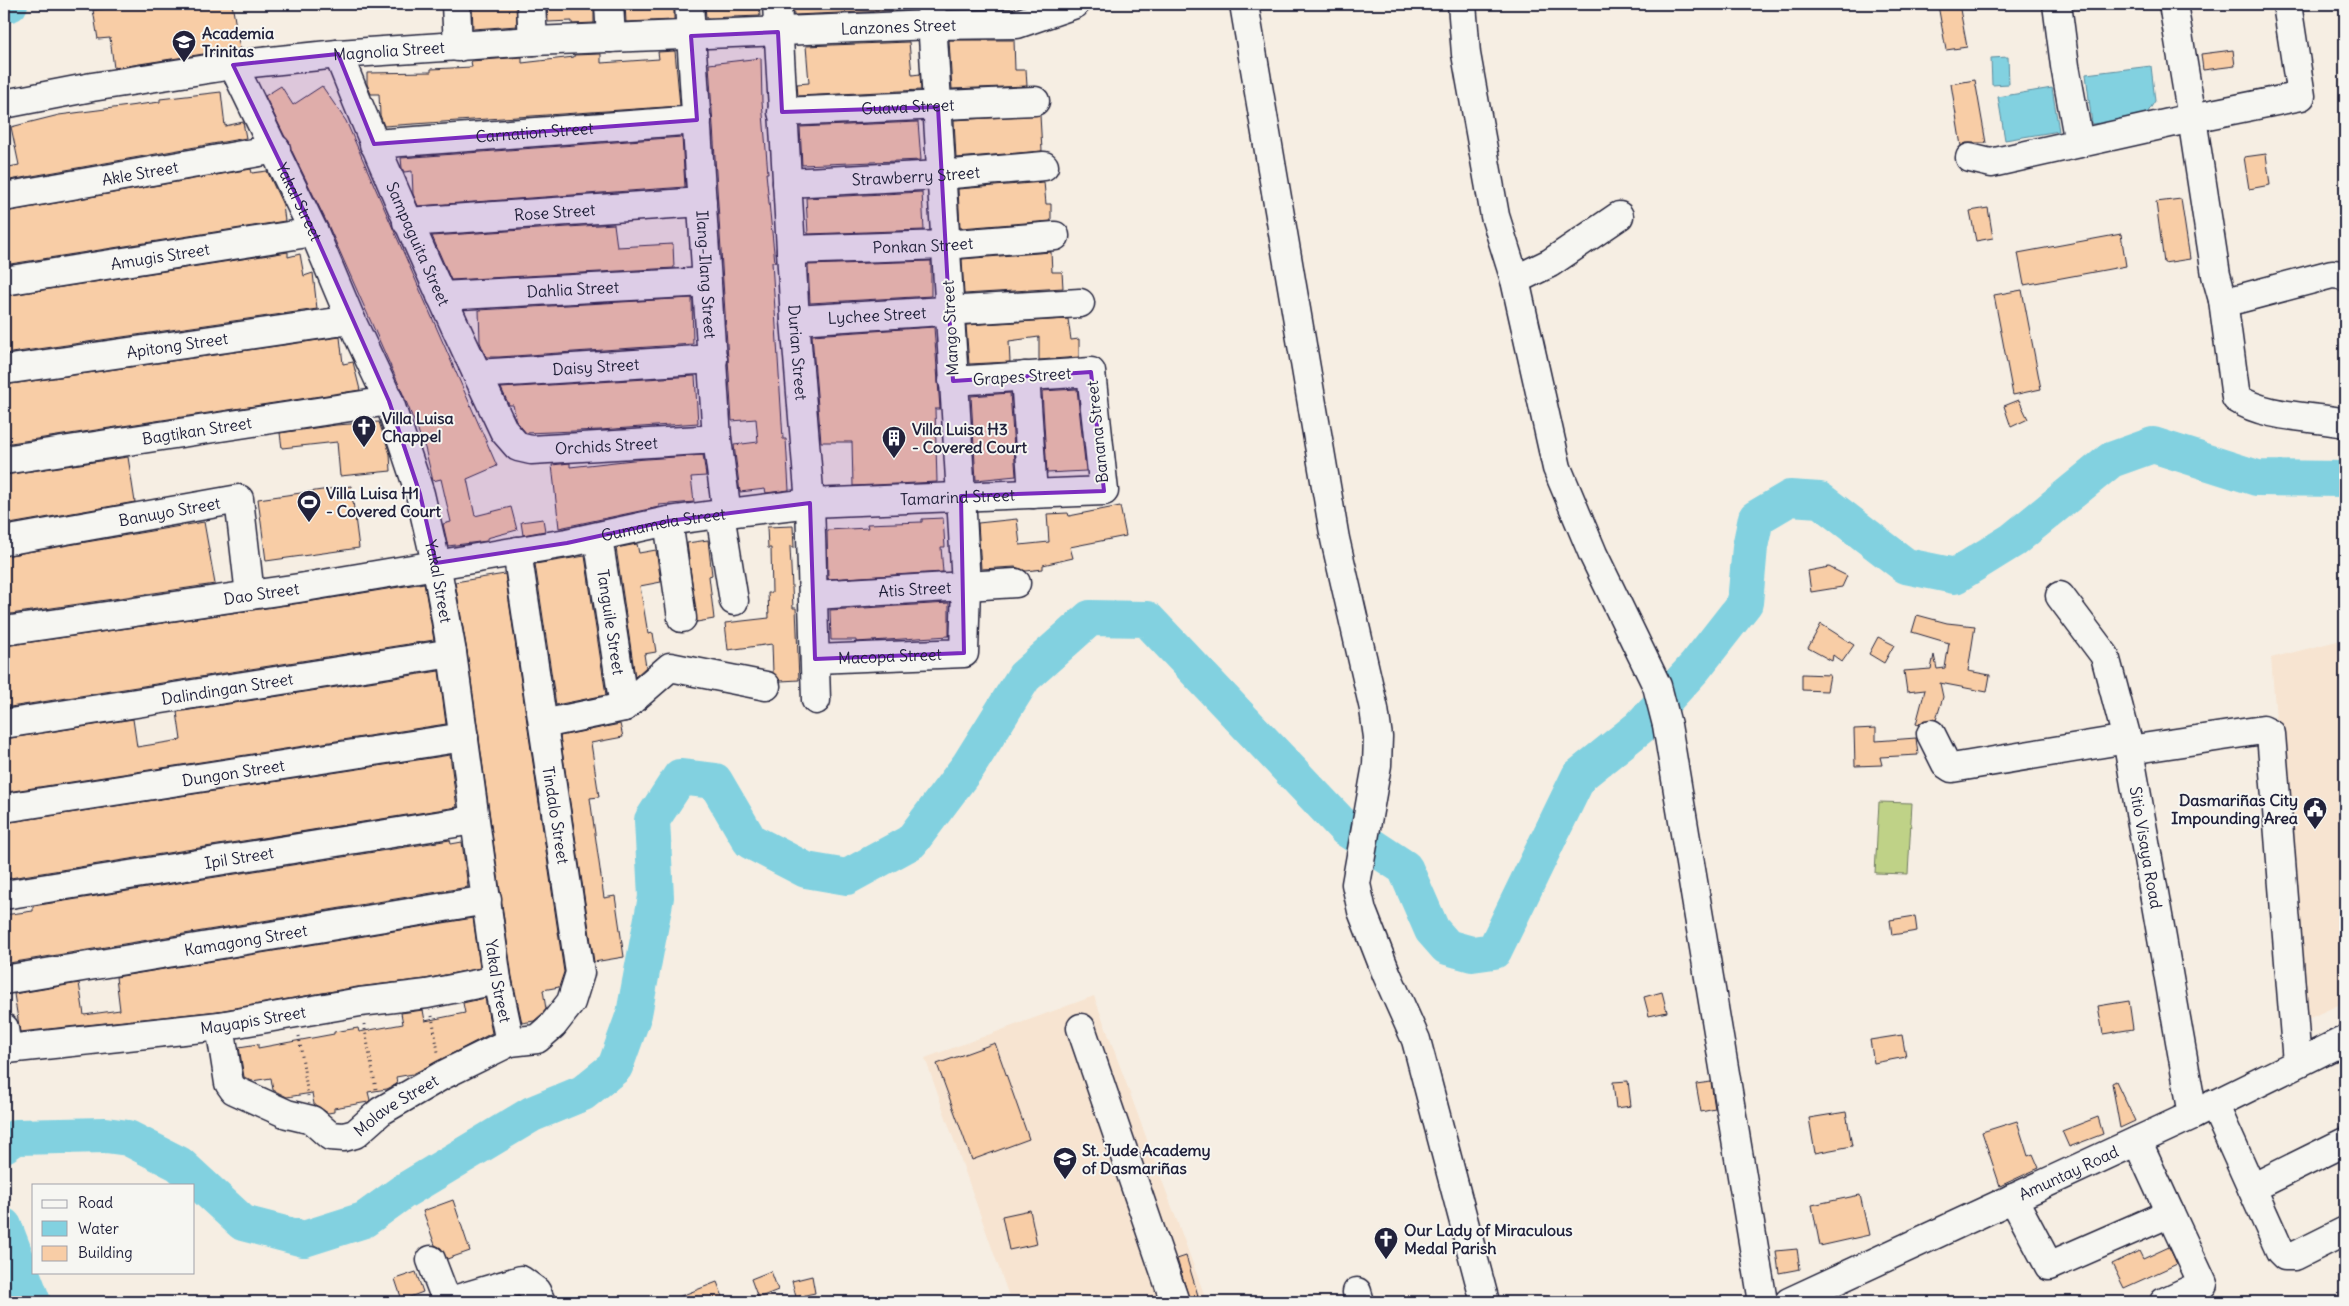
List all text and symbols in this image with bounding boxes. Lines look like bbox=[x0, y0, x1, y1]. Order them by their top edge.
street label: Lanzones Street bbox=[840, 15, 957, 39]
place label: Academia Trinitas bbox=[202, 23, 274, 61]
school or university icon: Academia Trinitas bbox=[171, 29, 197, 63]
street label: Magnolia Street bbox=[332, 37, 446, 64]
street label: Guava Street bbox=[861, 94, 956, 119]
street label: Carnation Street bbox=[475, 118, 595, 146]
street label: Akle Street bbox=[100, 156, 180, 190]
street label: Yakal Street bbox=[272, 159, 327, 244]
street label: Strawberry Street bbox=[851, 162, 981, 190]
street label: Sampaguita Street bbox=[382, 179, 455, 309]
street label: Rose Street bbox=[513, 199, 597, 225]
street label: Ilang-Ilang Street bbox=[692, 210, 721, 340]
street label: Ponkan Street bbox=[872, 233, 975, 257]
street label: Amugis Street bbox=[109, 239, 212, 274]
street label: Dahlia Street bbox=[526, 277, 620, 301]
street label: Mango Street bbox=[937, 279, 962, 376]
street label: Lychee Street bbox=[827, 302, 927, 328]
street label: Durian Street bbox=[784, 304, 812, 402]
street label: Apitong Street bbox=[125, 328, 230, 362]
street label: Daisy Street bbox=[552, 354, 640, 379]
street label: Grapes Street bbox=[972, 363, 1072, 389]
street label: Banana Street bbox=[1082, 379, 1112, 484]
place label: Villa Luisa Chappel bbox=[382, 408, 454, 447]
street label: Bagtikan Street bbox=[141, 412, 253, 449]
church icon: Villa Luisa Chappel bbox=[351, 414, 377, 448]
place label: Villa Luisa H3 - Covered Court bbox=[912, 419, 1028, 457]
building icon: Villa Luisa H3 - Covered Court bbox=[881, 425, 907, 459]
street label: Orchids Street bbox=[554, 432, 659, 459]
place label: Villa Luisa H1 - Covered Court bbox=[326, 483, 442, 521]
street label: Tamarind Street bbox=[900, 485, 1016, 509]
sports icon: Villa Luisa H1 - Covered Court bbox=[296, 489, 322, 523]
street label: Banuyo Street bbox=[117, 492, 222, 530]
street label: Gumamela Street bbox=[599, 503, 727, 545]
street label: Yakal Street bbox=[421, 538, 457, 625]
street label: Tanguile Street bbox=[593, 568, 629, 677]
street label: Atis Street bbox=[878, 577, 952, 601]
street label: Dao Street bbox=[222, 578, 301, 609]
street label: Macopa Street bbox=[838, 644, 943, 668]
street label: Dalindingan Street bbox=[160, 668, 295, 709]
street label: Dungon Street bbox=[180, 755, 287, 790]
street label: Tindalo Street bbox=[538, 765, 574, 866]
street label: Sitio Visaya Road bbox=[2125, 785, 2167, 910]
place label: Dasmariñas City Impounding Area bbox=[2171, 790, 2298, 829]
public building icon: Dasmariñas City Impounding Area bbox=[2302, 796, 2328, 830]
street label: Ipil Street bbox=[203, 842, 276, 873]
street label: Kamagong Street bbox=[183, 920, 309, 960]
street label: Yakal Street bbox=[482, 938, 516, 1025]
street label: Mayapis Street bbox=[199, 1001, 308, 1038]
street label: Molave Street bbox=[350, 1070, 442, 1140]
place label: St. Jude Academy of Dasmariñas bbox=[1082, 1140, 1211, 1178]
street label: Amuntay Road bbox=[2015, 1141, 2122, 1204]
school or university icon: St. Jude Academy of Dasmariñas bbox=[1052, 1146, 1078, 1180]
legend bbox=[32, 1184, 195, 1274]
text: Road bbox=[78, 1193, 113, 1212]
text: Water bbox=[78, 1219, 119, 1238]
place label: Our Lady of Miraculous Medal Parish bbox=[1404, 1220, 1573, 1258]
church icon: Our Lady of Miraculous Medal Parish bbox=[1373, 1226, 1399, 1260]
text: Building bbox=[78, 1243, 133, 1262]

